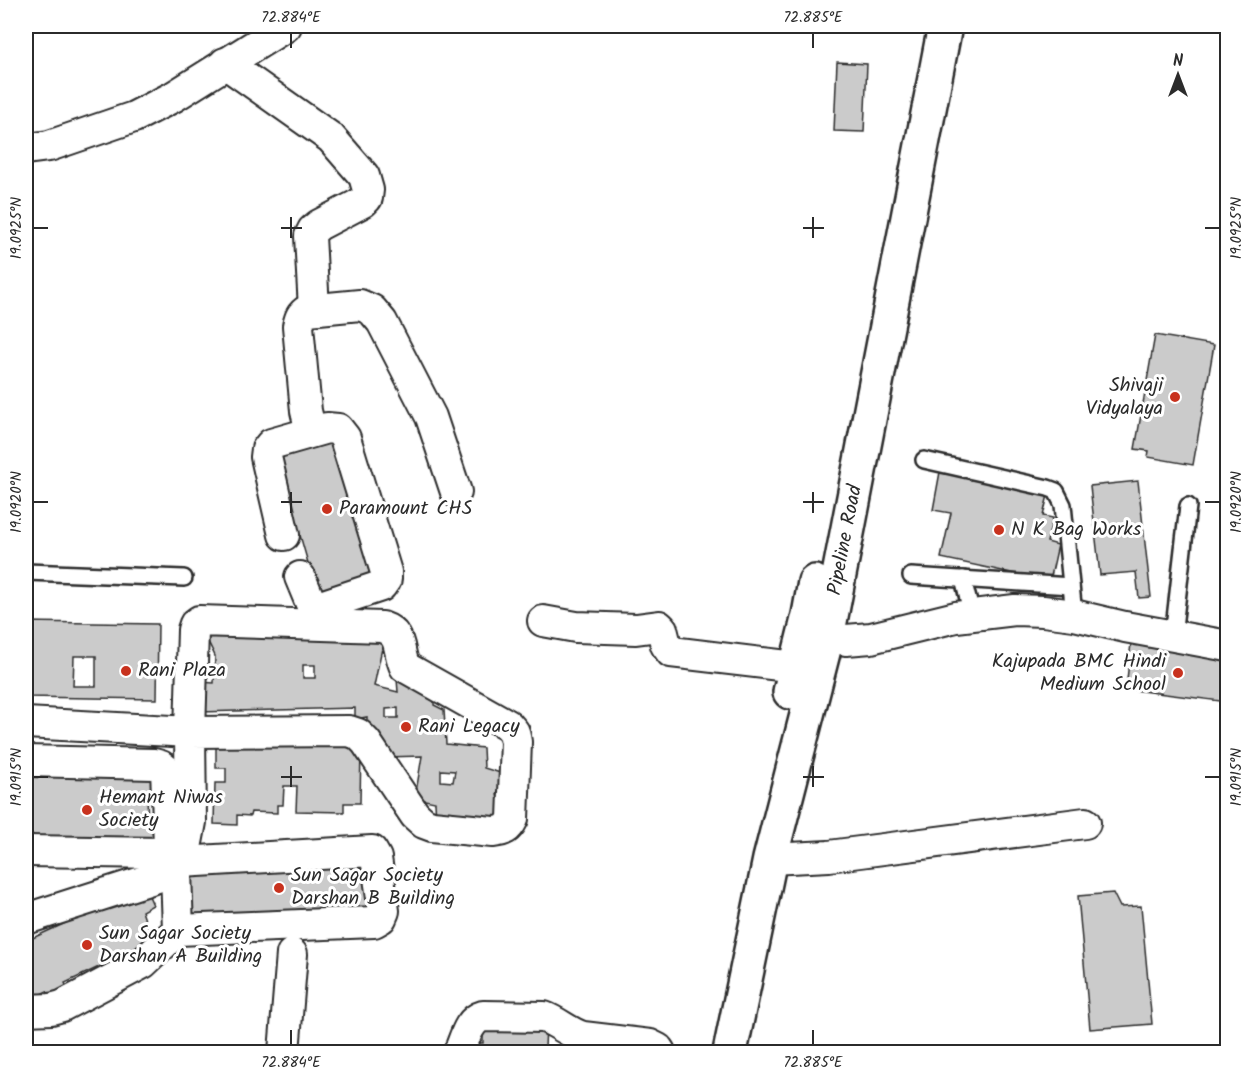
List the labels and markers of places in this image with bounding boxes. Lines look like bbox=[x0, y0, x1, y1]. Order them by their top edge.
place label: Shivaji Vidyalaya bbox=[1086, 370, 1164, 425]
marker: Shivaji Vidyalaya bbox=[1168, 390, 1182, 404]
place label: Paramount CHS bbox=[339, 493, 473, 525]
marker: Paramount CHS bbox=[320, 502, 334, 516]
place label: N K Bag Works bbox=[1011, 514, 1142, 546]
marker: N K Bag Works bbox=[992, 523, 1006, 537]
place label: Kajupada BMC Hindi Medium School bbox=[992, 646, 1167, 701]
place label: Rani Plaza bbox=[138, 655, 226, 687]
marker: Rani Plaza bbox=[119, 664, 133, 678]
marker: Kajupada BMC Hindi Medium School bbox=[1171, 666, 1185, 680]
place label: Rani Legacy bbox=[418, 711, 520, 743]
marker: Rani Legacy bbox=[399, 720, 413, 734]
place label: Hemant Niwas Society bbox=[99, 782, 223, 837]
marker: Hemant Niwas Society bbox=[80, 803, 94, 817]
place label: Sun Sagar Society Darshan B Building bbox=[291, 860, 455, 915]
marker: Sun Sagar Society Darshan B Building bbox=[272, 881, 286, 895]
place label: Sun Sagar Society Darshan A Building bbox=[99, 918, 262, 973]
marker: Sun Sagar Society Darshan A Building bbox=[80, 938, 94, 952]

